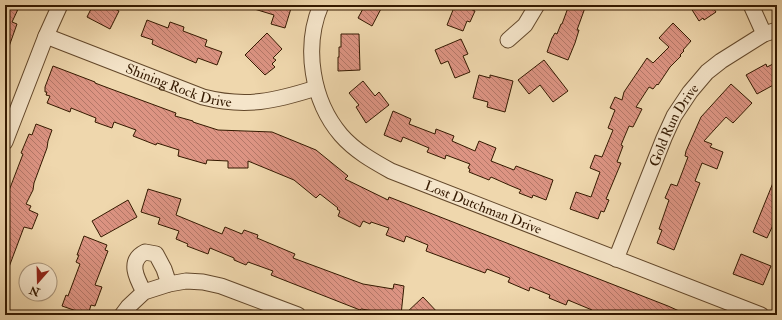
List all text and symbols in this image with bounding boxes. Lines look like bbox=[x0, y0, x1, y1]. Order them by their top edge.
street label: Shining Rock Drive bbox=[124, 59, 233, 110]
street label: Gold Run Drive bbox=[645, 80, 702, 169]
street label: Lost Dutchman Drive bbox=[422, 177, 545, 237]
north arrow bbox=[18, 262, 58, 302]
text: N bbox=[27, 283, 43, 299]

